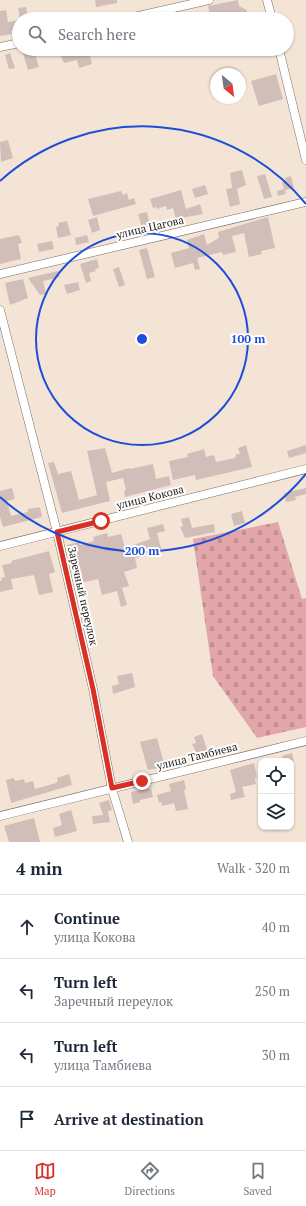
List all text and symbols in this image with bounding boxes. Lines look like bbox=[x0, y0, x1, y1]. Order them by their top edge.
search box bbox=[12, 12, 294, 56]
icon: search bbox=[26, 23, 48, 45]
text: Search here bbox=[58, 24, 136, 44]
north arrow bbox=[210, 68, 246, 104]
street label: улица Цагова bbox=[114, 212, 186, 242]
text: 100 m bbox=[231, 331, 265, 346]
centre of rings bbox=[135, 332, 149, 346]
street label: улица Кокова bbox=[114, 482, 186, 512]
route start bbox=[92, 512, 110, 530]
text: 200 m bbox=[125, 543, 159, 558]
street label: Заречный переулок bbox=[65, 545, 101, 647]
street label: улица Тамбиева bbox=[154, 739, 239, 773]
map controls bbox=[258, 758, 294, 830]
button: locate bbox=[258, 758, 294, 794]
route end bbox=[133, 772, 151, 790]
button: layers bbox=[258, 794, 294, 830]
text: 4 min bbox=[16, 857, 63, 880]
text: Walk · 320 m bbox=[217, 859, 290, 877]
text: Continue bbox=[54, 908, 120, 928]
icon: ahead bbox=[16, 916, 38, 938]
text: 40 m bbox=[262, 918, 290, 936]
text: улица Кокова bbox=[54, 928, 136, 946]
text: Turn left bbox=[54, 972, 118, 992]
icon: left bbox=[16, 980, 38, 1002]
text: 250 m bbox=[255, 982, 290, 1000]
text: Заречный переулок bbox=[54, 992, 173, 1010]
text: Turn left bbox=[54, 1036, 118, 1056]
icon: left bbox=[16, 1044, 38, 1066]
text: 30 m bbox=[262, 1046, 290, 1064]
text: улица Тамбиева bbox=[54, 1056, 152, 1074]
icon: arrive bbox=[16, 1108, 38, 1130]
text: Arrive at destination bbox=[54, 1109, 204, 1129]
tab: Map bbox=[34, 1160, 56, 1198]
tab: Directions bbox=[124, 1160, 175, 1198]
tab: Saved bbox=[243, 1160, 272, 1198]

